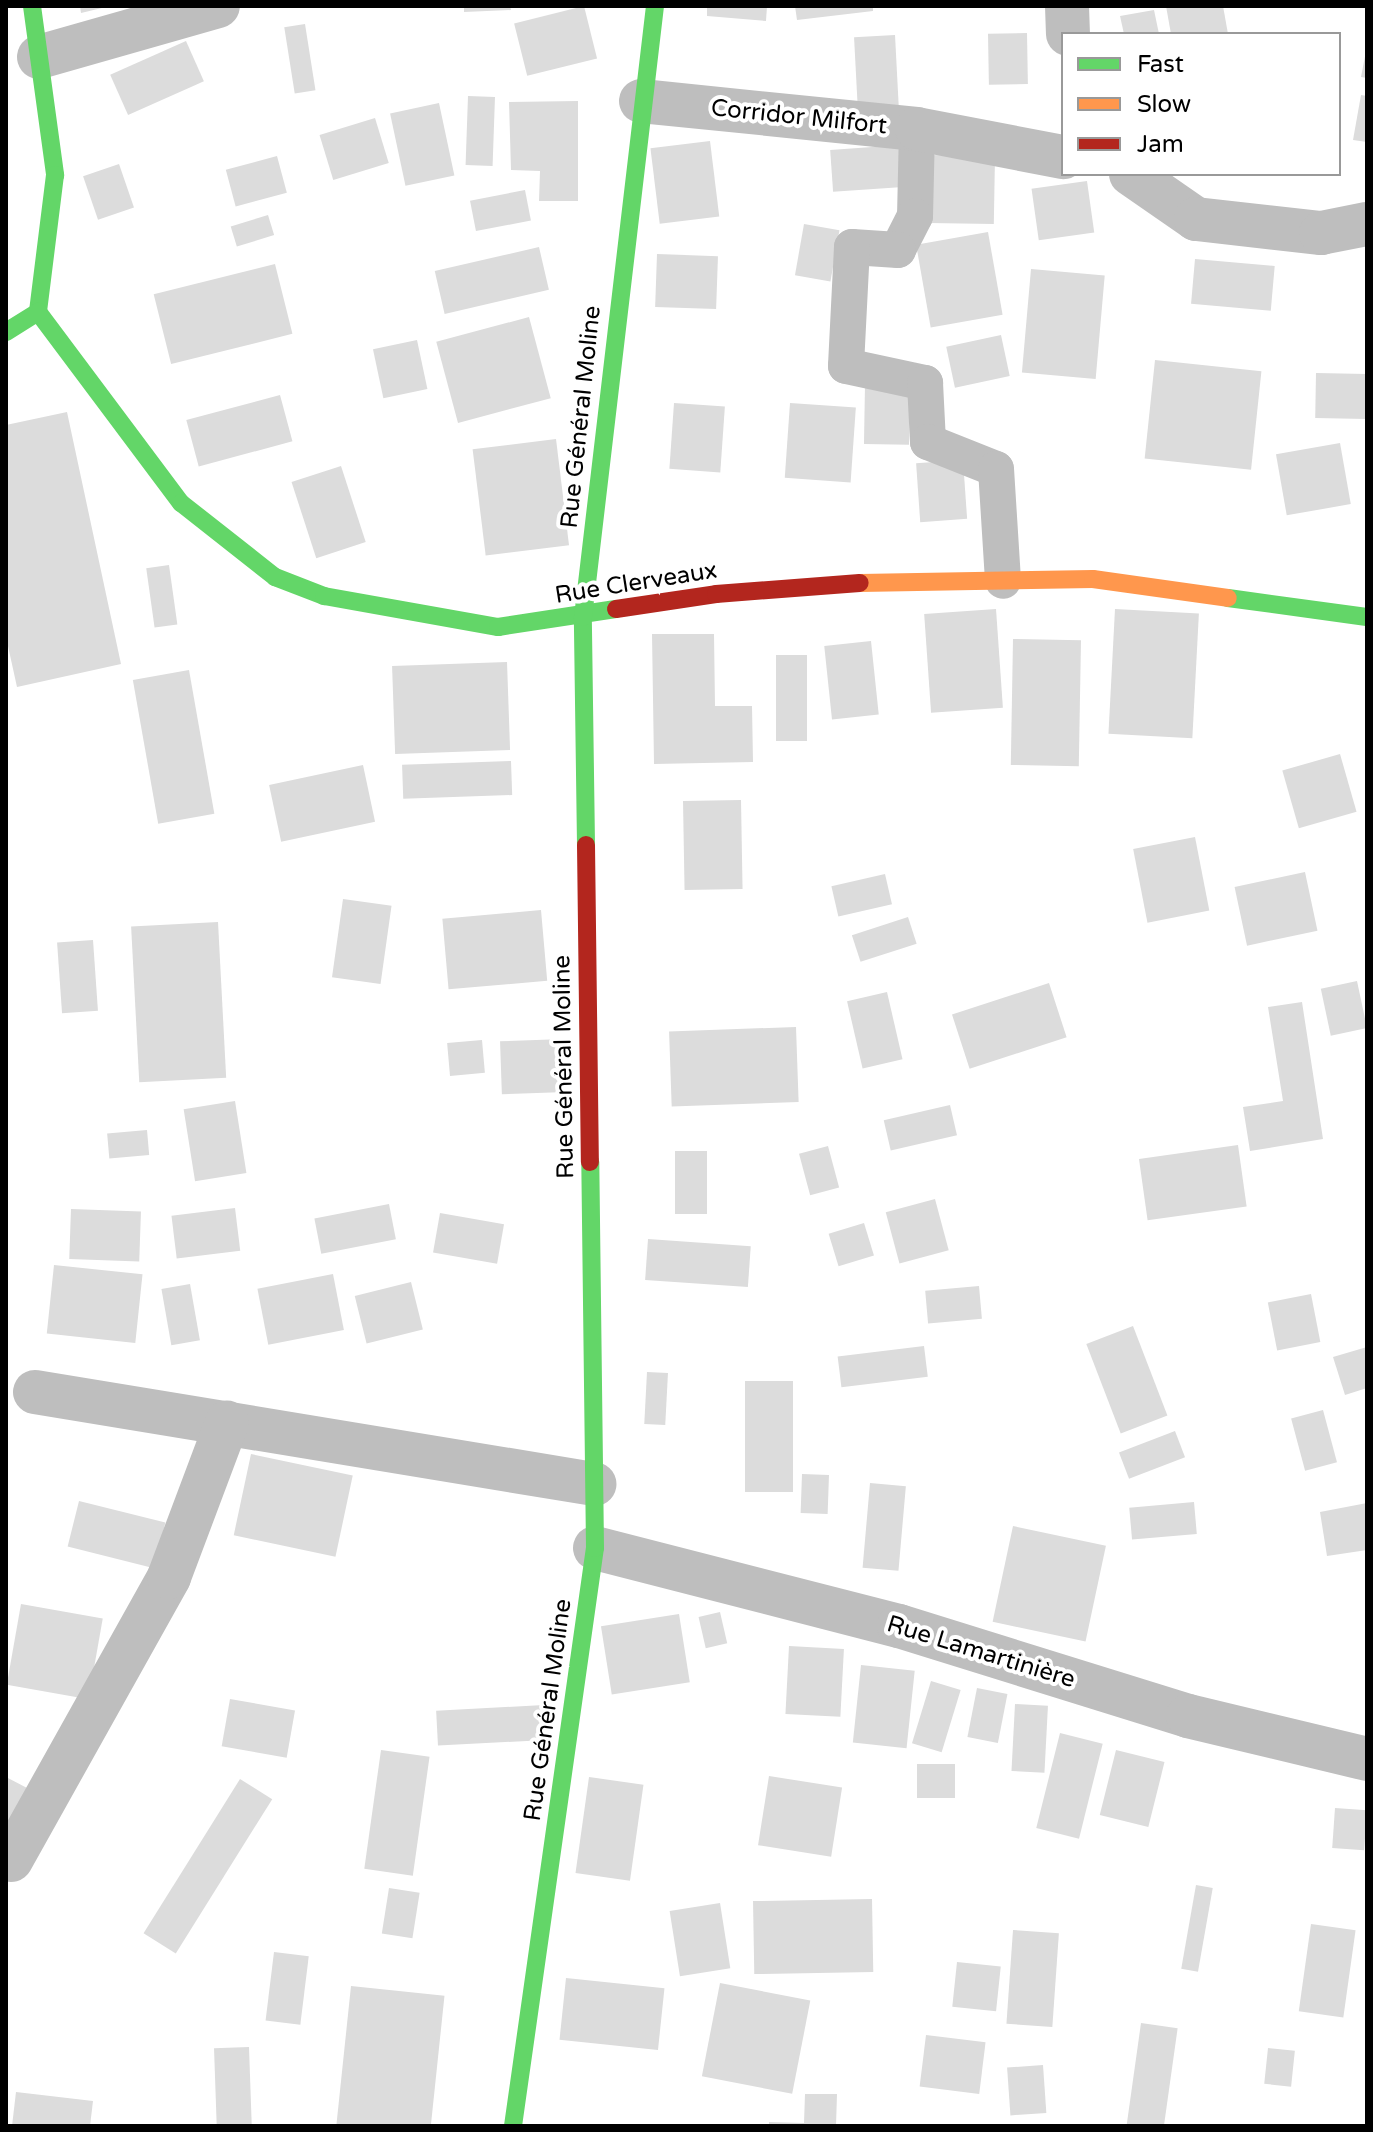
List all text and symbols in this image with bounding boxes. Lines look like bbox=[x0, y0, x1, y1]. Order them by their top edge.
legend bbox=[1061, 32, 1341, 176]
text: Fast bbox=[1137, 50, 1184, 79]
text: Slow bbox=[1137, 90, 1191, 119]
street label: Corridor Milfort bbox=[710, 93, 888, 141]
text: Jam bbox=[1137, 130, 1184, 159]
street label: Rue Général Moline bbox=[555, 304, 607, 530]
street label: Rue Clerveaux bbox=[553, 556, 719, 610]
street label: Rue Général Moline bbox=[548, 955, 580, 1179]
street label: Rue Général Moline bbox=[518, 1597, 578, 1823]
street label: Rue Lamartinière bbox=[883, 1610, 1079, 1694]

